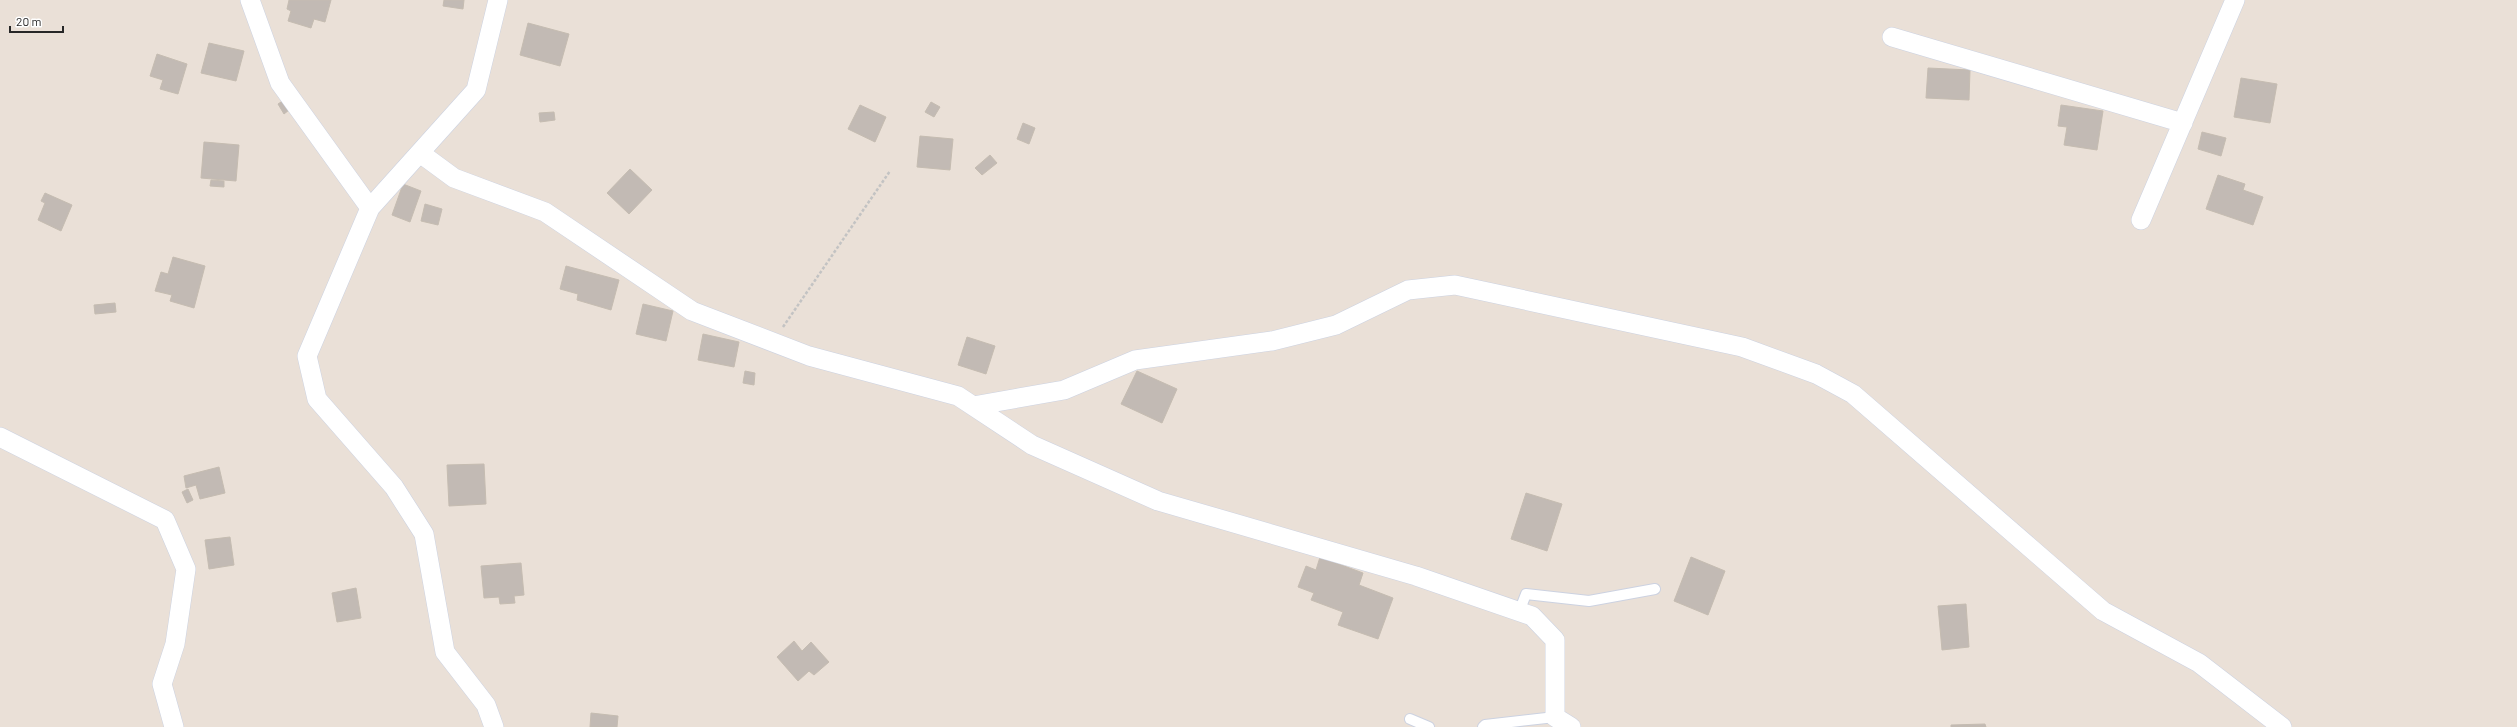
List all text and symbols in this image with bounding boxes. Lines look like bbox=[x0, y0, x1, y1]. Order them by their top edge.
scale bar bbox=[10, 8, 63, 34]
text: 20 m bbox=[16, 14, 42, 28]

